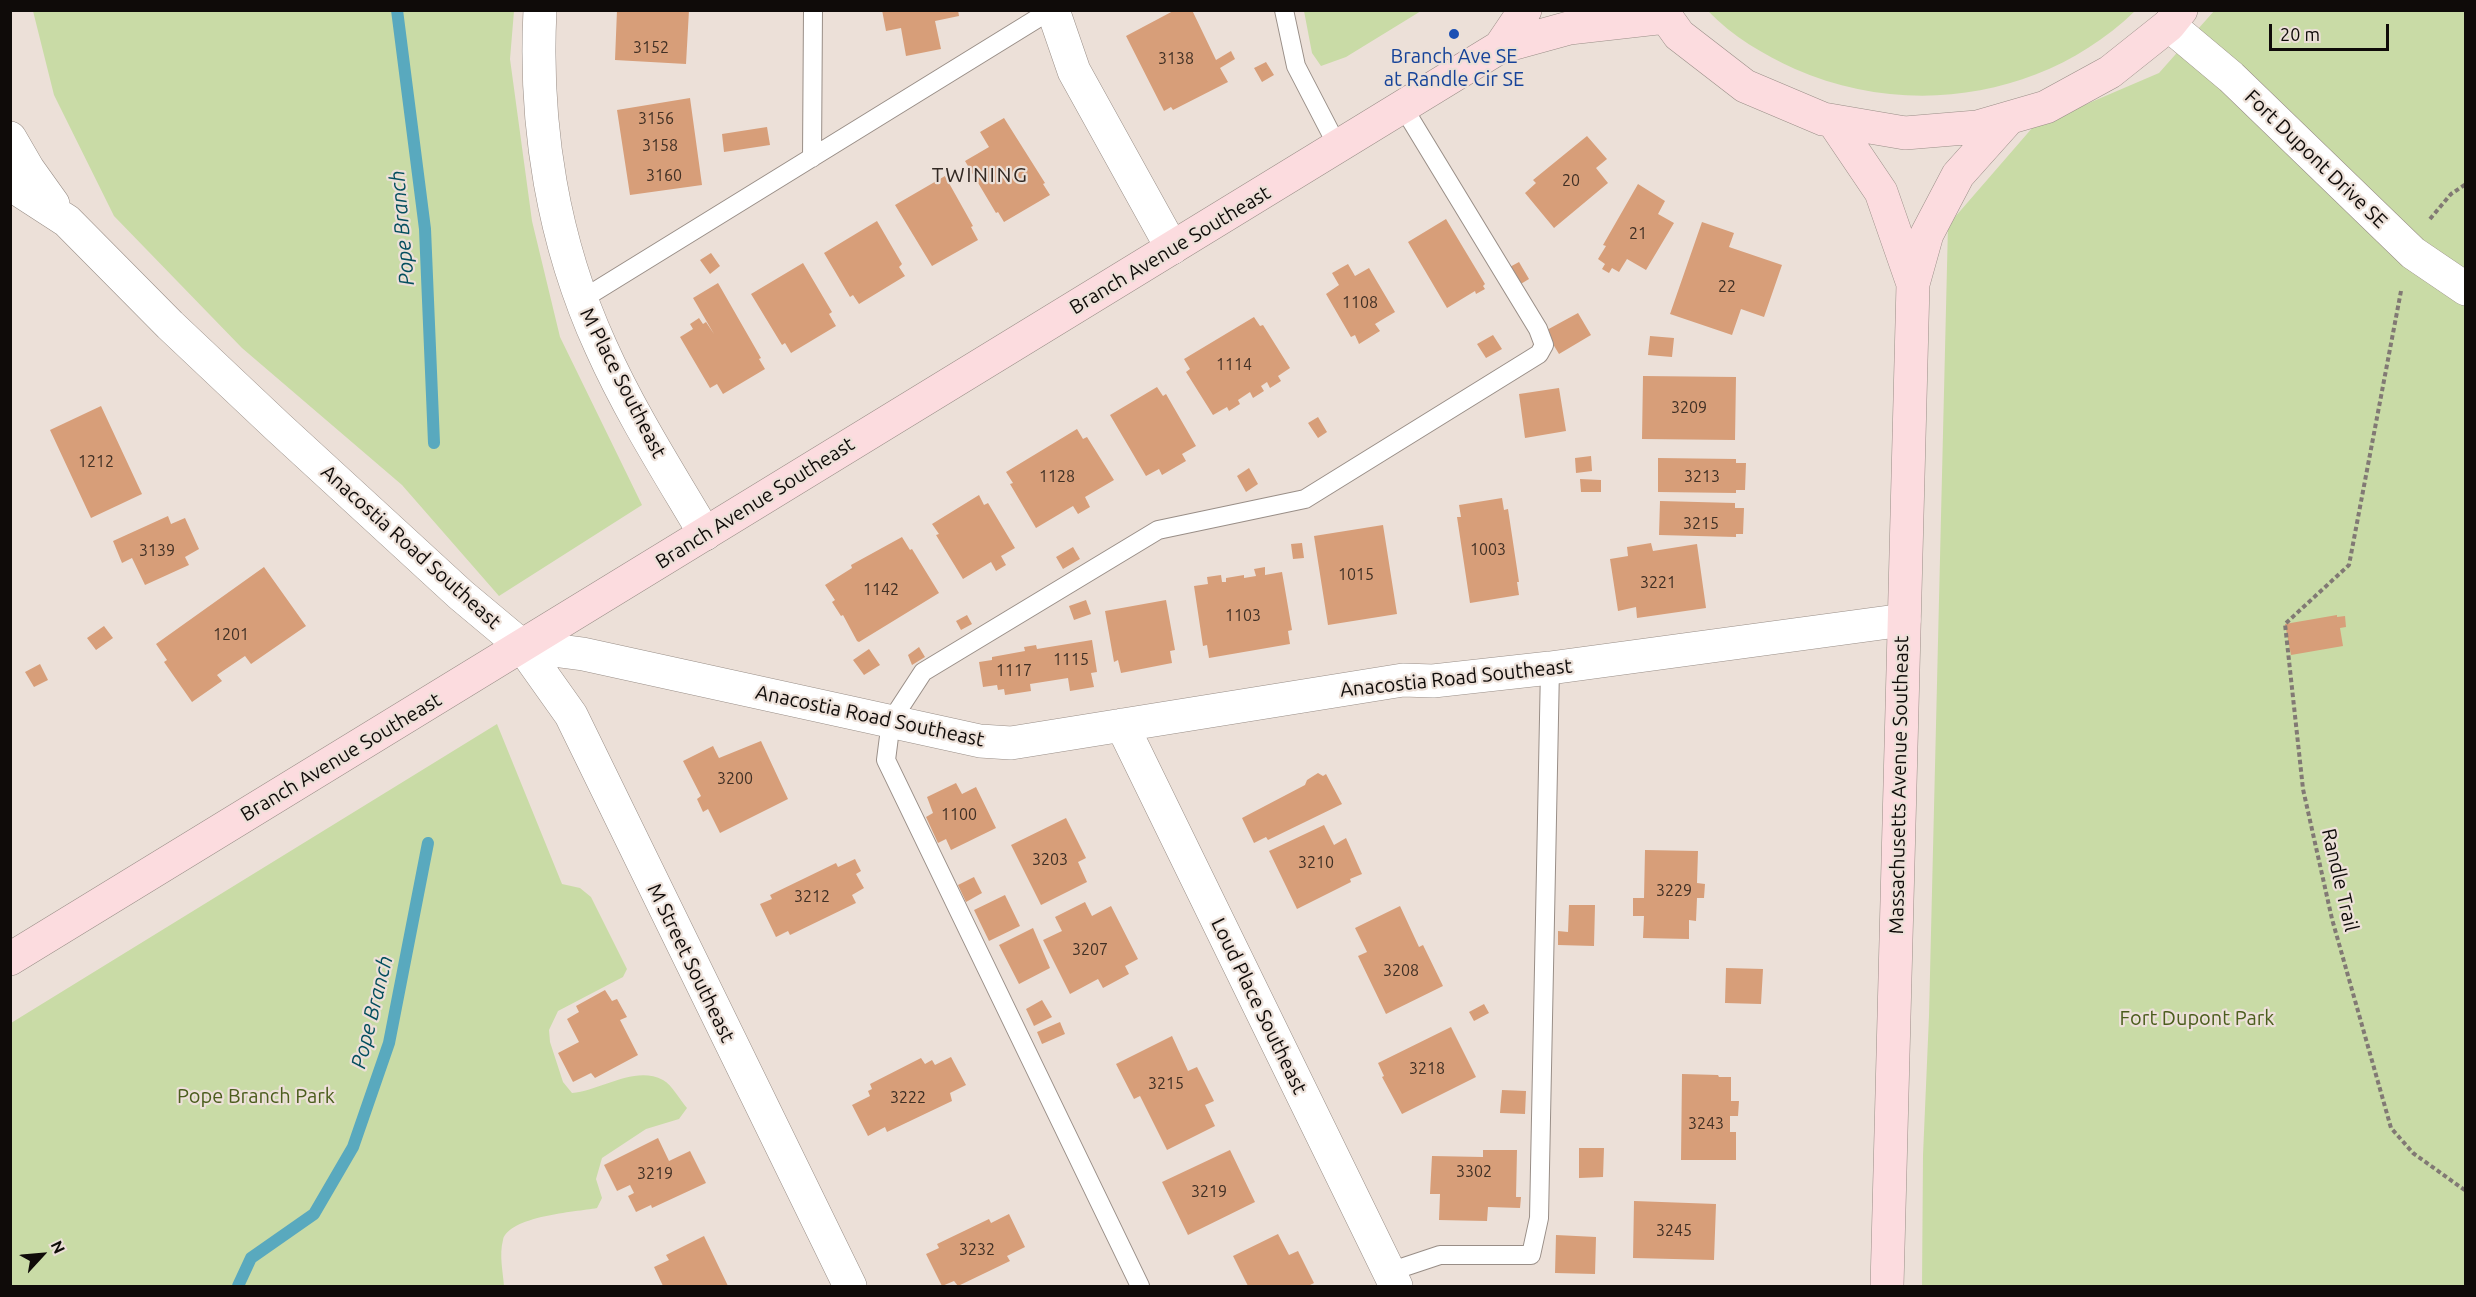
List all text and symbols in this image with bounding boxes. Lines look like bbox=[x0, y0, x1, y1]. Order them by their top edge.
scale bar bbox=[2272, 12, 2392, 50]
text: 20 m bbox=[2280, 24, 2320, 44]
marker: Branch Ave SE at Randle Cir SE bbox=[1447, 27, 1461, 41]
house number: 3152 bbox=[633, 38, 669, 58]
place label: Branch Ave SE at Randle Cir SE bbox=[1384, 44, 1524, 91]
house number: 3138 bbox=[1158, 49, 1194, 69]
street label: Fort Dupont Drive SE bbox=[2240, 85, 2392, 233]
house number: 3156 bbox=[638, 109, 674, 129]
house number: 3158 bbox=[642, 136, 678, 156]
district label: TWINING bbox=[932, 162, 1028, 188]
house number: 3160 bbox=[646, 166, 682, 186]
water label: Pope Branch bbox=[384, 169, 420, 287]
house number: 20 bbox=[1562, 171, 1580, 191]
street label: Branch Avenue Southeast bbox=[1065, 180, 1275, 320]
house number: 21 bbox=[1629, 224, 1647, 244]
house number: 22 bbox=[1718, 277, 1736, 297]
house number: 1108 bbox=[1342, 293, 1378, 313]
street label: M Place Southeast bbox=[575, 304, 671, 462]
house number: 1114 bbox=[1216, 355, 1252, 375]
house number: 3209 bbox=[1671, 398, 1707, 418]
street label: Branch Avenue Southeast bbox=[651, 432, 859, 574]
house number: 1212 bbox=[78, 452, 114, 472]
street label: Anacostia Road Southeast bbox=[316, 460, 506, 634]
house number: 1128 bbox=[1039, 467, 1075, 487]
house number: 3213 bbox=[1684, 467, 1720, 487]
house number: 3215 bbox=[1683, 514, 1719, 534]
house number: 1003 bbox=[1470, 540, 1506, 560]
house number: 3139 bbox=[139, 541, 175, 561]
house number: 1015 bbox=[1338, 565, 1374, 585]
house number: 3221 bbox=[1640, 573, 1676, 593]
house number: 1142 bbox=[863, 580, 899, 600]
house number: 1103 bbox=[1225, 606, 1261, 626]
house number: 1201 bbox=[213, 625, 249, 645]
street label: Massachusetts Avenue Southeast bbox=[1884, 635, 1914, 935]
house number: 1115 bbox=[1053, 650, 1089, 670]
street label: Anacostia Road Southeast bbox=[1339, 654, 1573, 702]
house number: 1117 bbox=[996, 661, 1032, 681]
street label: Anacostia Road Southeast bbox=[753, 680, 987, 752]
street label: Branch Avenue Southeast bbox=[236, 687, 446, 827]
house number: 3200 bbox=[717, 769, 753, 789]
house number: 1100 bbox=[941, 805, 977, 825]
street label: Randle Trail bbox=[2316, 826, 2364, 934]
house number: 3203 bbox=[1032, 850, 1068, 870]
house number: 3210 bbox=[1298, 853, 1334, 873]
street label: M Street Southeast bbox=[642, 880, 740, 1046]
house number: 3229 bbox=[1656, 881, 1692, 901]
house number: 3212 bbox=[794, 887, 830, 907]
street label: Loud Place Southeast bbox=[1206, 914, 1312, 1098]
house number: 3207 bbox=[1072, 940, 1108, 960]
water label: Pope Branch bbox=[346, 953, 398, 1071]
house number: 3208 bbox=[1383, 961, 1419, 981]
park label: Fort Dupont Park bbox=[2120, 1006, 2274, 1030]
house number: 3218 bbox=[1409, 1059, 1445, 1079]
house number: 3215 bbox=[1148, 1074, 1184, 1094]
park label: Pope Branch Park bbox=[177, 1084, 335, 1108]
house number: 3222 bbox=[890, 1088, 926, 1108]
house number: 3243 bbox=[1688, 1114, 1724, 1134]
house number: 3302 bbox=[1456, 1162, 1492, 1182]
house number: 3219 bbox=[637, 1164, 673, 1184]
house number: 3219 bbox=[1191, 1182, 1227, 1202]
house number: 3245 bbox=[1656, 1221, 1692, 1241]
north arrow bbox=[12, 1225, 72, 1285]
text: N bbox=[47, 1238, 69, 1256]
house number: 3232 bbox=[959, 1240, 995, 1260]

